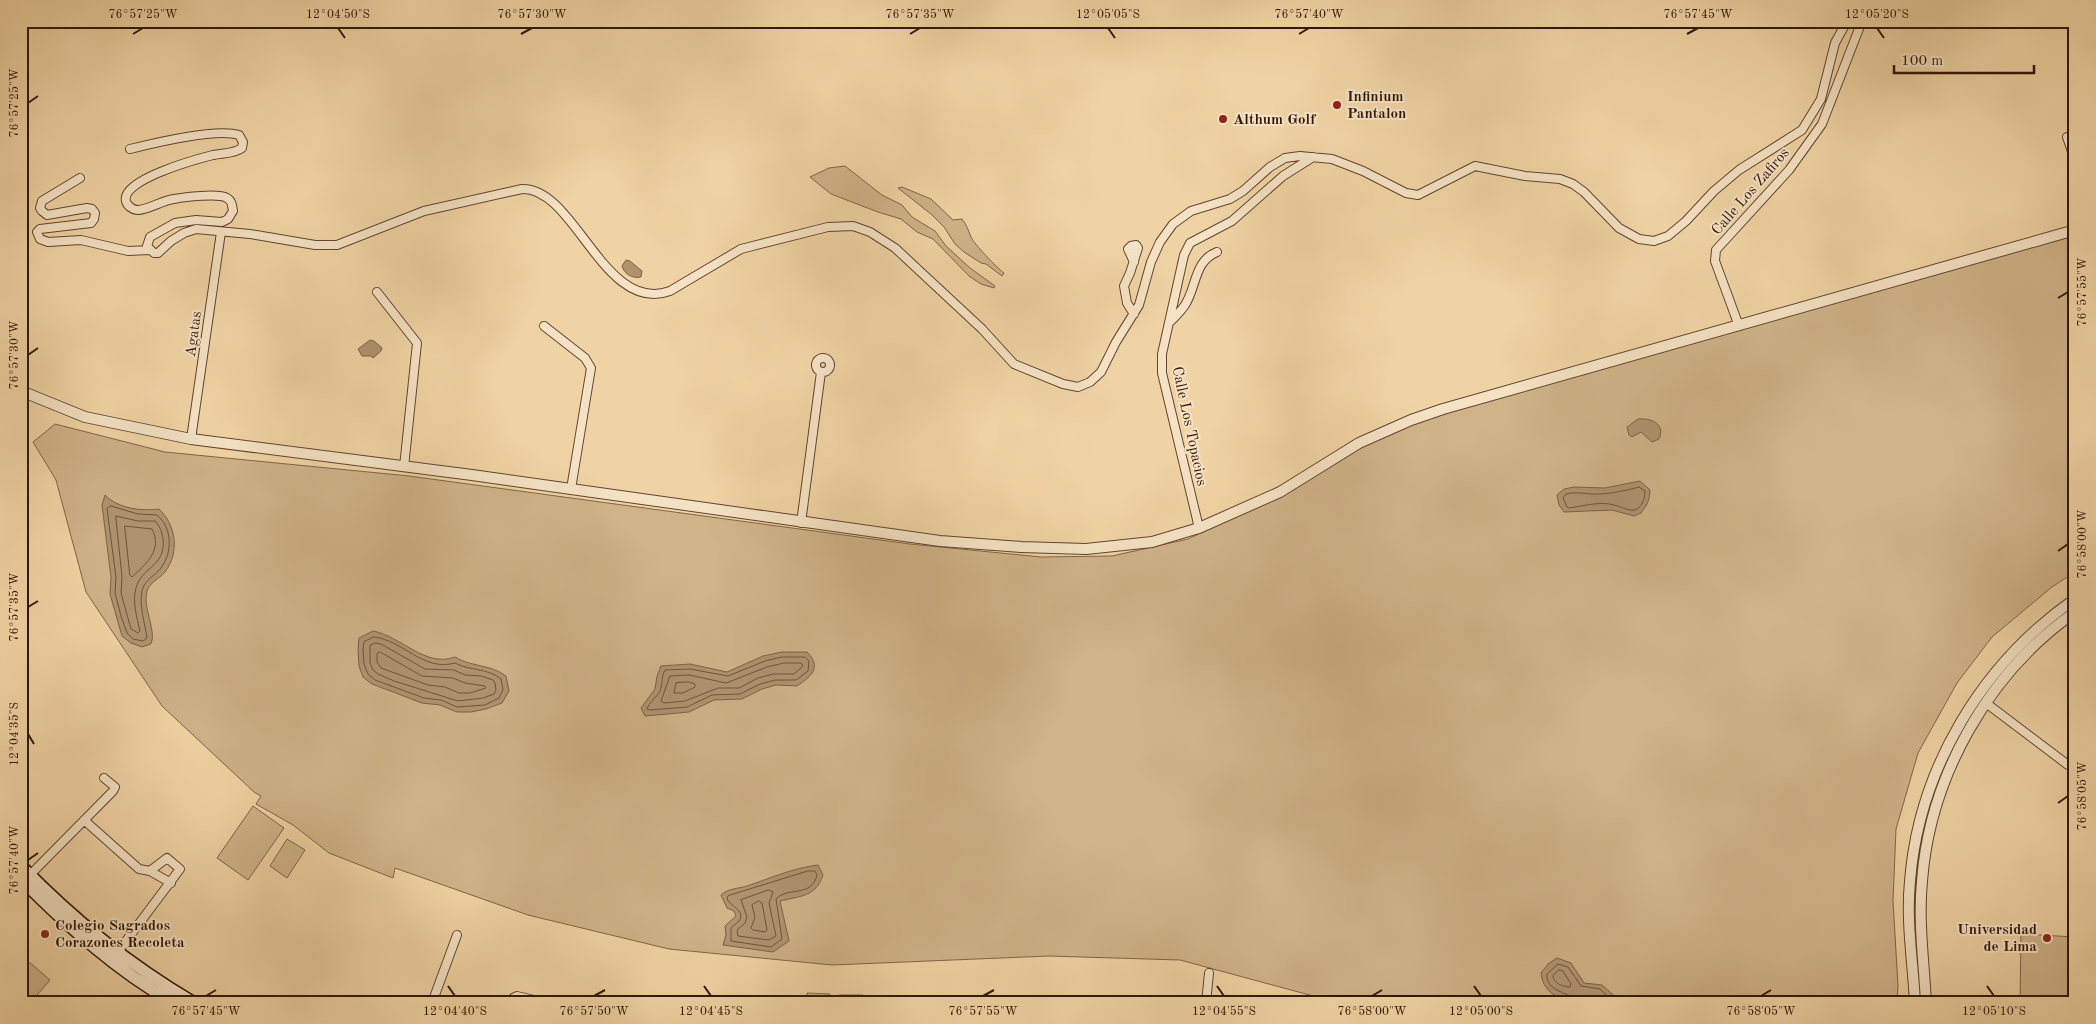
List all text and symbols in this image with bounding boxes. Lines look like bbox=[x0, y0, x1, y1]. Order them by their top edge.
text: 76°57'25"W bbox=[108, 8, 178, 21]
text: 12°04'50"S bbox=[306, 8, 370, 21]
text: 76°57'30"W bbox=[497, 8, 567, 21]
text: 76°57'35"W bbox=[885, 8, 955, 21]
text: 12°05'05"S bbox=[1076, 8, 1140, 21]
text: 76°57'40"W bbox=[1274, 8, 1344, 21]
text: 76°57'45"W bbox=[1663, 8, 1733, 21]
text: 12°05'20"S bbox=[1845, 8, 1909, 21]
scale bar bbox=[1894, 42, 2034, 74]
text: 100 m bbox=[1901, 54, 1943, 69]
text: 76°57'25"W bbox=[8, 68, 21, 138]
place label: Infinium Pantalon bbox=[1347, 90, 1406, 122]
marker: Infinium Pantalon bbox=[1331, 99, 1343, 111]
marker: Althum Golf bbox=[1217, 113, 1229, 125]
place label: Althum Golf bbox=[1233, 113, 1317, 128]
street label: Calle Los Zafiros bbox=[1709, 146, 1793, 238]
text: 76°57'55"W bbox=[2076, 257, 2089, 327]
street label: Agatas bbox=[184, 310, 205, 358]
text: 76°57'30"W bbox=[8, 320, 21, 390]
street label: Calle Los Topacios bbox=[1169, 365, 1209, 487]
text: 76°58'00"W bbox=[2076, 509, 2089, 579]
text: 76°57'35"W bbox=[8, 572, 21, 642]
text: 12°04'35"S bbox=[8, 702, 21, 766]
text: 76°58'05"W bbox=[2076, 761, 2089, 831]
text: 76°57'40"W bbox=[8, 825, 21, 895]
place label: Colegio Sagrados Corazones Recoleta bbox=[55, 919, 185, 951]
place label: Universidad de Lima bbox=[1957, 923, 2037, 955]
marker: Colegio Sagrados Corazones Recoleta bbox=[39, 928, 51, 940]
marker: Universidad de Lima bbox=[2041, 932, 2053, 944]
text: 76°57'45"W bbox=[171, 1005, 241, 1018]
text: 76°57'50"W bbox=[559, 1005, 629, 1018]
text: 12°04'45"S bbox=[679, 1005, 743, 1018]
text: 76°57'55"W bbox=[948, 1005, 1018, 1018]
text: 12°04'55"S bbox=[1192, 1005, 1256, 1018]
text: 76°58'00"W bbox=[1337, 1005, 1407, 1018]
text: 12°05'00"S bbox=[1449, 1005, 1513, 1018]
text: 76°58'05"W bbox=[1726, 1005, 1796, 1018]
text: 12°05'10"S bbox=[1962, 1005, 2026, 1018]
text: 12°04'40"S bbox=[423, 1006, 487, 1018]

